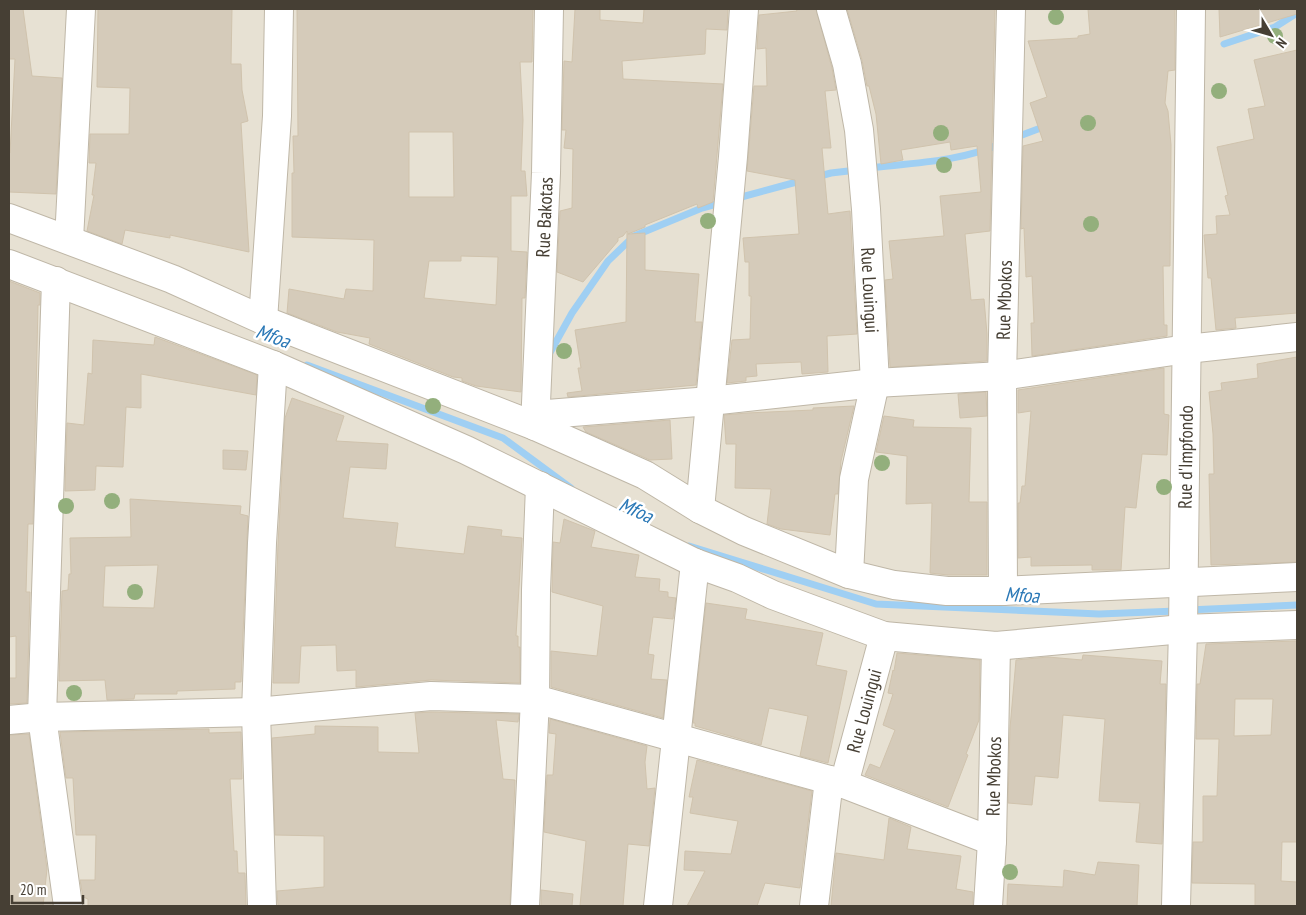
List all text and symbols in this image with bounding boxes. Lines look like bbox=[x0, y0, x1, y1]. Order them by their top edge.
north arrow bbox=[1246, 10, 1296, 60]
text: N bbox=[1272, 34, 1291, 52]
street label: Rue Bakotas bbox=[530, 176, 558, 258]
street label: Rue Louingui bbox=[856, 247, 884, 334]
street label: Rue Mbokos bbox=[991, 260, 1017, 340]
water label: Mfoa bbox=[252, 318, 295, 354]
street label: Rue d'Impfondo bbox=[1173, 405, 1198, 509]
water label: Mfoa bbox=[615, 491, 658, 529]
water label: Mfoa bbox=[1004, 581, 1041, 609]
street label: Rue Louingui bbox=[841, 666, 887, 755]
street label: Rue Mbokos bbox=[981, 736, 1006, 816]
scale bar bbox=[12, 872, 84, 904]
text: 20 m bbox=[20, 880, 46, 899]

